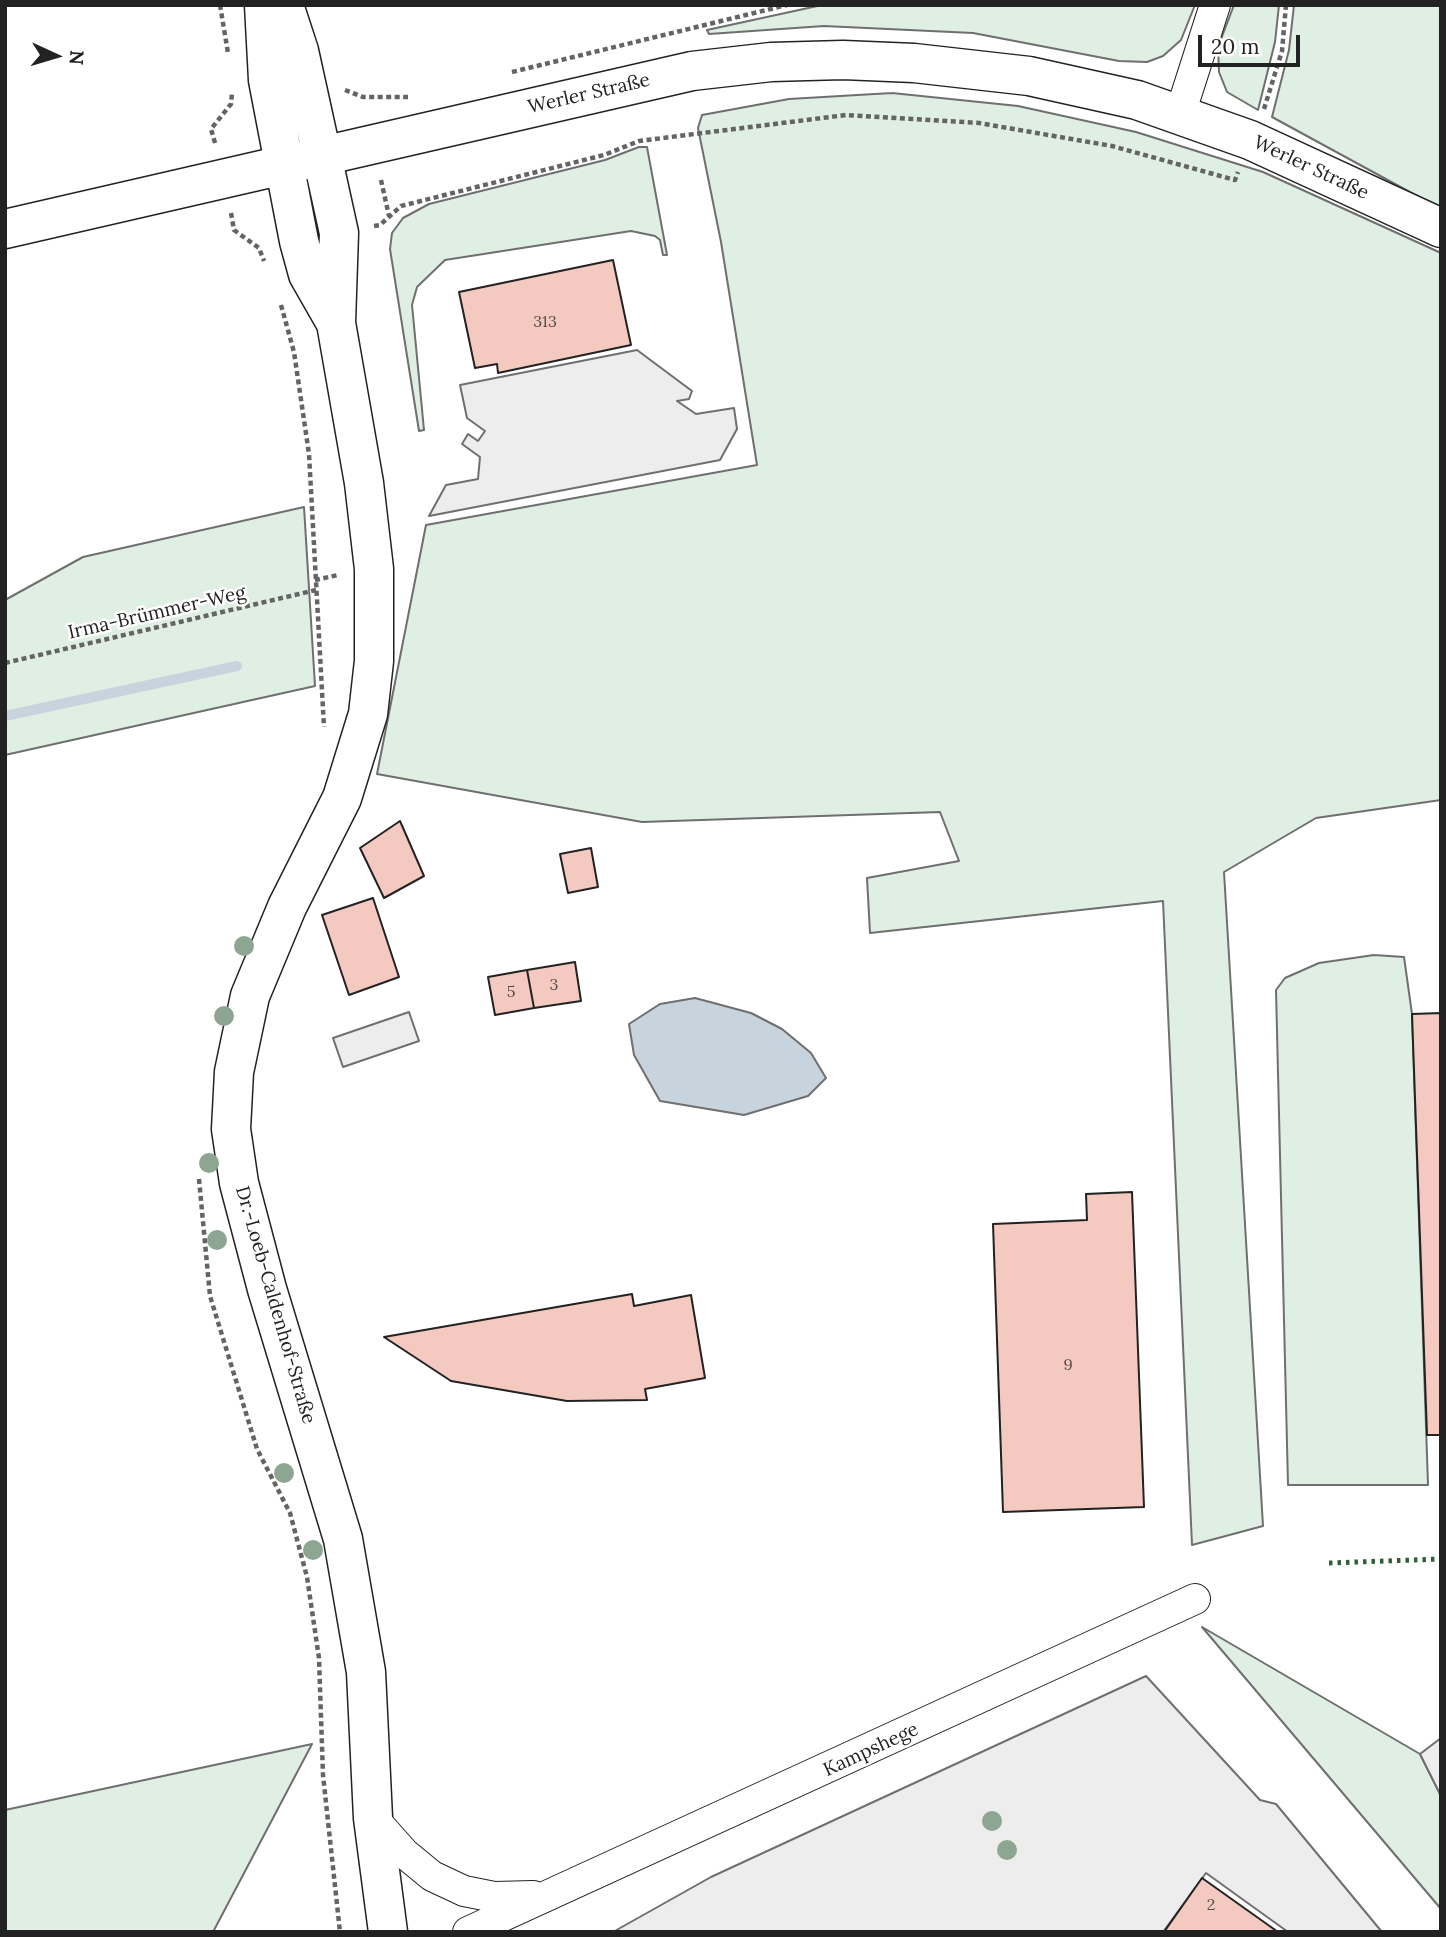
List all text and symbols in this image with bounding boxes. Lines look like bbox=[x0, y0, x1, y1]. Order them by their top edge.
north arrow bbox=[21, 21, 91, 91]
scale bar bbox=[1201, 21, 1302, 65]
text: 20 m bbox=[1211, 33, 1260, 60]
text: N bbox=[64, 49, 89, 66]
street label: Werler Straße bbox=[526, 69, 652, 119]
street label: Werler Straße bbox=[1250, 131, 1372, 205]
house number: 313 bbox=[533, 312, 557, 332]
street label: Irma-Brümmer-Weg bbox=[66, 581, 248, 645]
house number: 3 bbox=[550, 975, 558, 995]
house number: 5 bbox=[507, 982, 515, 1002]
street label: Dr.-Loeb-Caldenhof-Straße bbox=[230, 1183, 320, 1427]
house number: 9 bbox=[1063, 1355, 1073, 1375]
street label: Kampshege bbox=[820, 1718, 922, 1782]
house number: 2 bbox=[1207, 1895, 1215, 1915]

